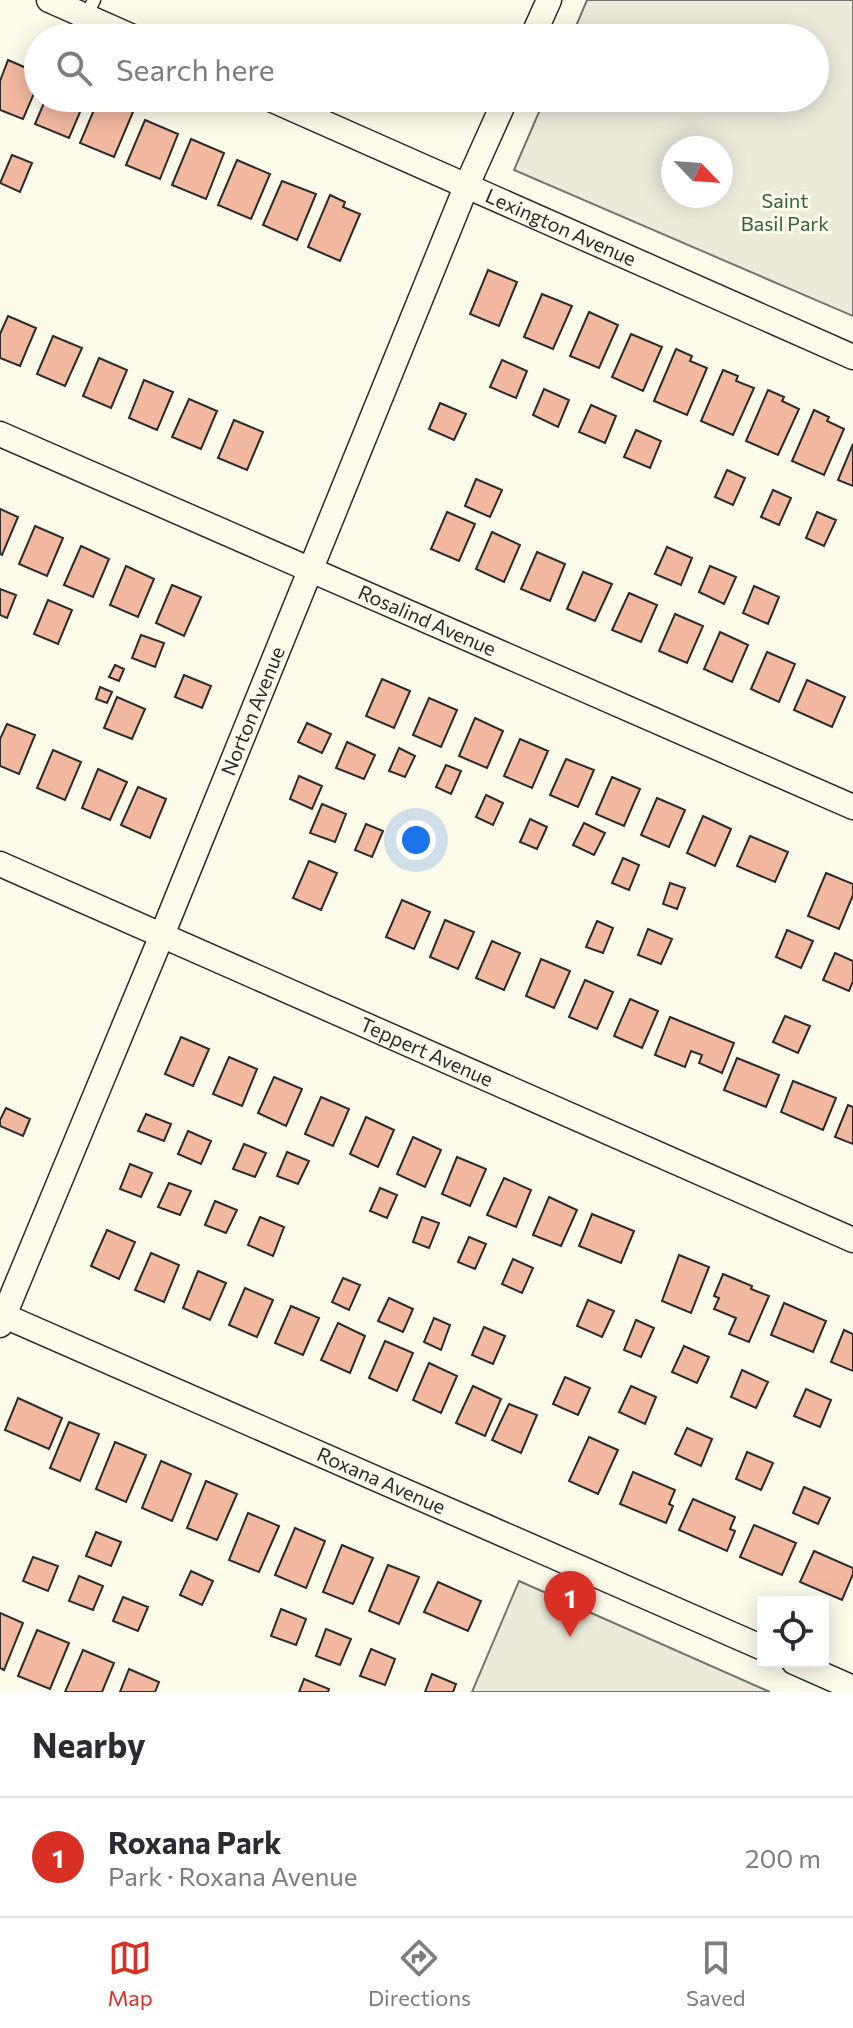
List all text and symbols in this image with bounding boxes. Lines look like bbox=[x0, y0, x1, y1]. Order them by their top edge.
search box bbox=[24, 24, 829, 112]
icon: search bbox=[52, 46, 96, 90]
text: Search here bbox=[116, 50, 275, 87]
north arrow bbox=[661, 136, 733, 208]
street label: Lexington Avenue bbox=[482, 183, 640, 270]
park label: Saint Basil Park bbox=[741, 188, 829, 235]
street label: Rosalind Avenue bbox=[355, 579, 500, 660]
street label: Norton Avenue bbox=[215, 643, 289, 779]
your location bbox=[396, 820, 436, 860]
street label: Teppert Avenue bbox=[357, 1011, 497, 1091]
street label: Roxana Avenue bbox=[314, 1441, 449, 1519]
pin: 1 bbox=[544, 1571, 596, 1637]
map controls bbox=[757, 1596, 829, 1668]
button: locate bbox=[757, 1596, 829, 1668]
text: Nearby bbox=[32, 1723, 146, 1765]
text: Roxana Park bbox=[108, 1823, 281, 1860]
text: 1 bbox=[52, 1842, 64, 1873]
text: 200 m bbox=[745, 1842, 821, 1873]
text: Park · Roxana Avenue bbox=[108, 1860, 358, 1891]
tab: Map bbox=[108, 1936, 153, 2011]
tab: Directions bbox=[368, 1936, 471, 2011]
tab: Saved bbox=[686, 1936, 745, 2011]

